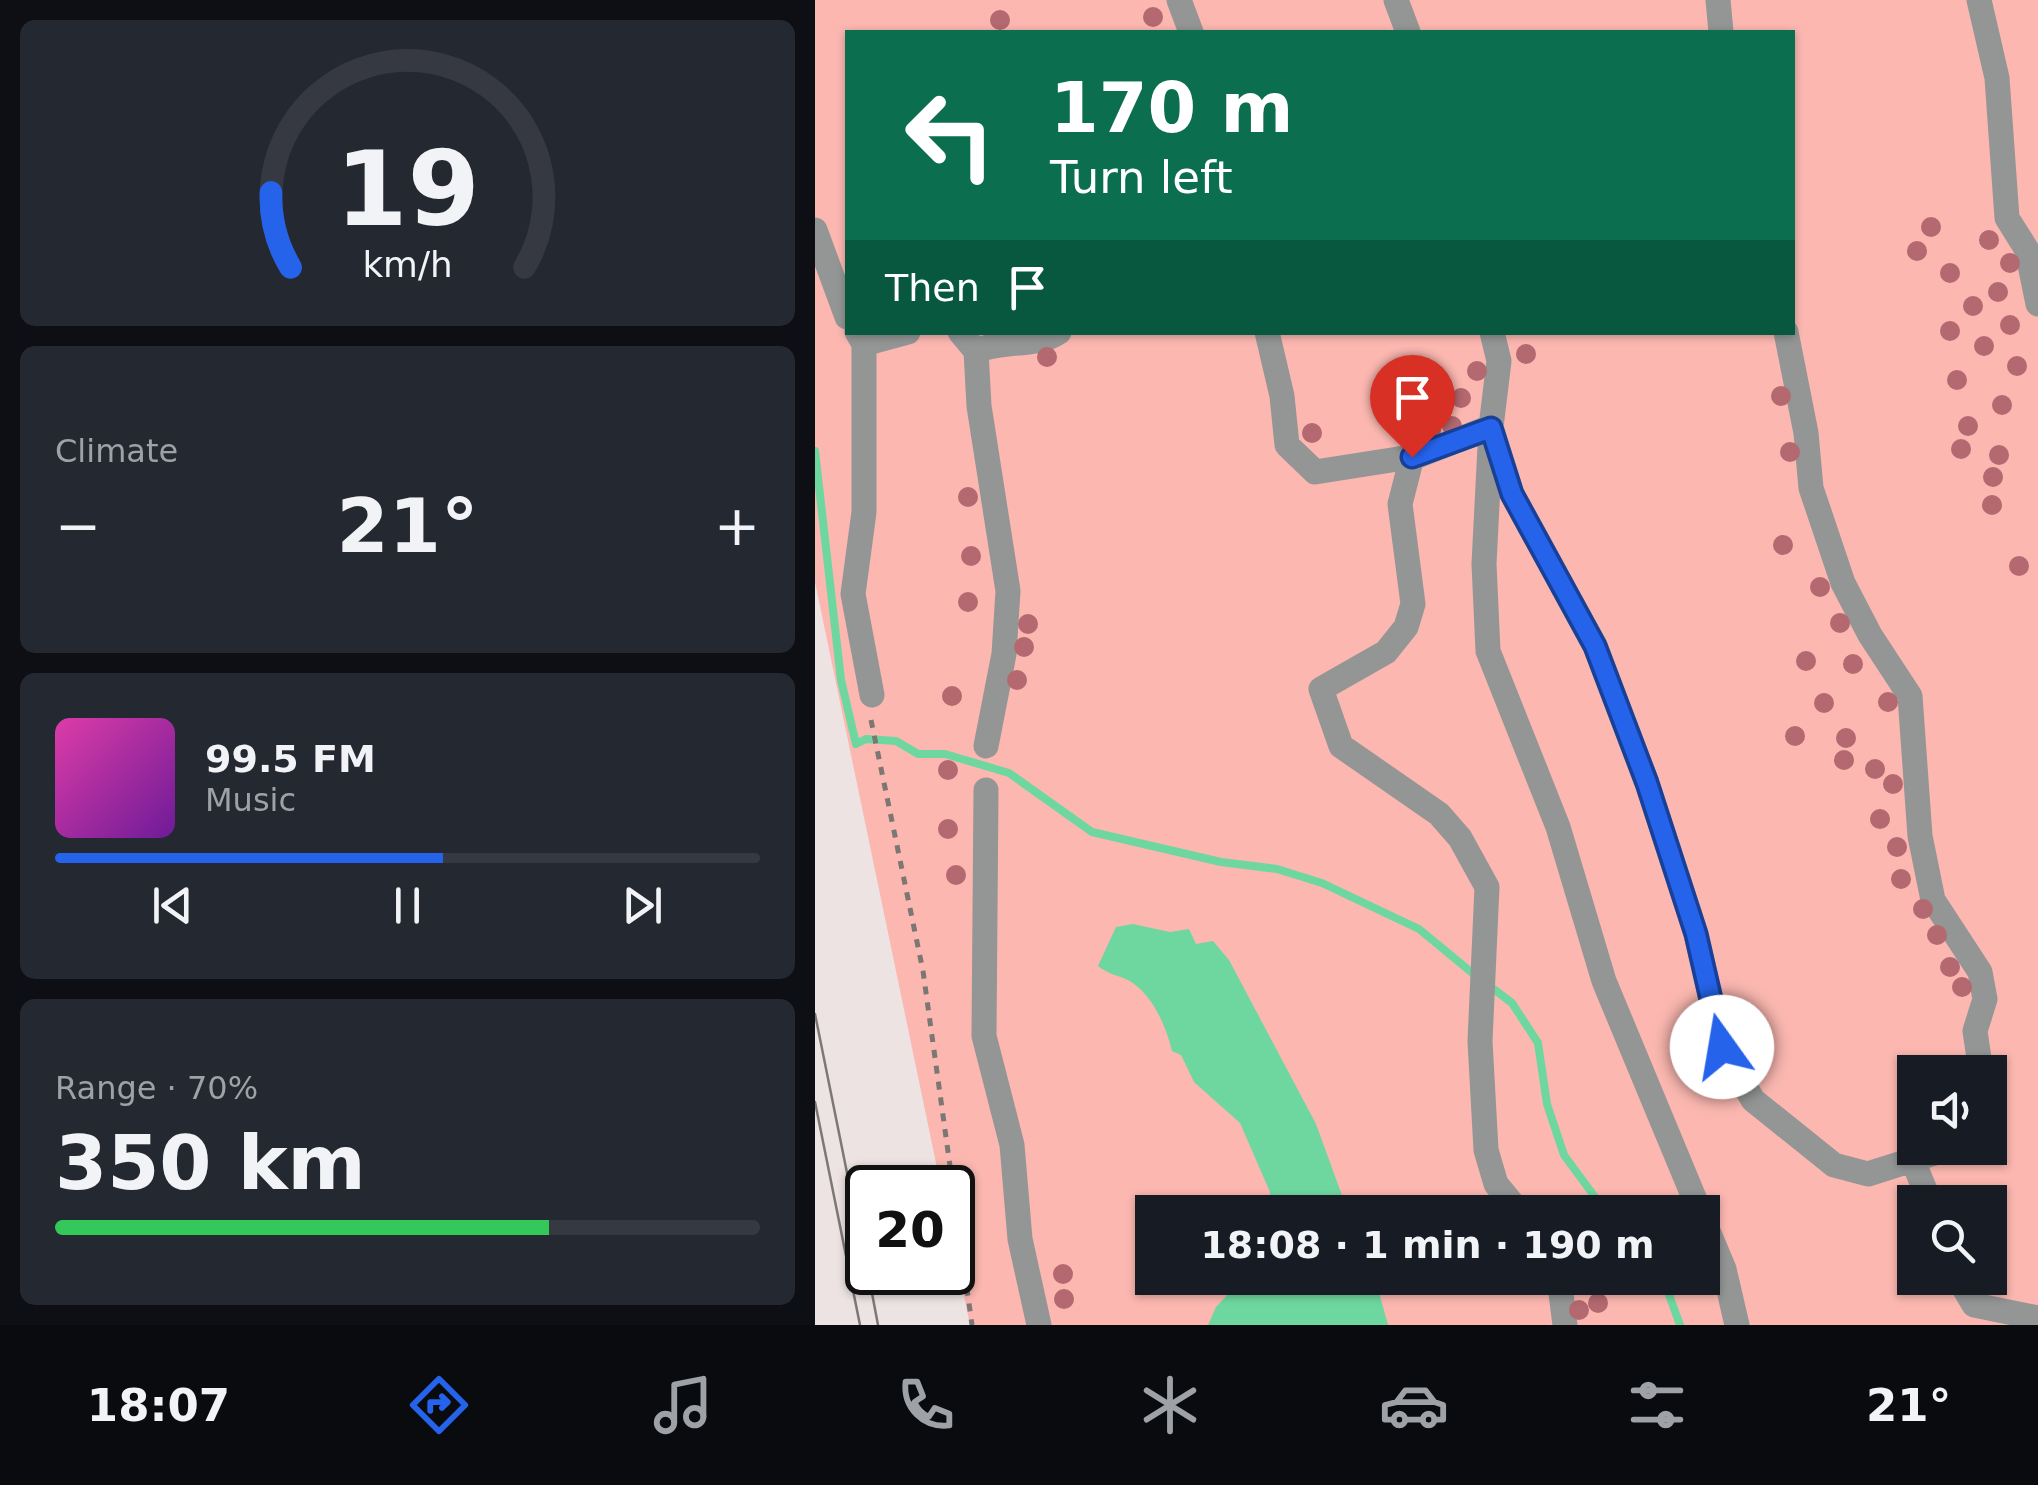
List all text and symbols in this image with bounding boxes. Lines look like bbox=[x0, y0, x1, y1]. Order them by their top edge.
text: 170 m bbox=[1050, 67, 1293, 149]
icon: left bbox=[885, 70, 1015, 200]
text: 19 bbox=[335, 128, 480, 250]
text: Turn left bbox=[1050, 151, 1233, 204]
text: km/h bbox=[362, 244, 453, 285]
icon: arrive bbox=[1000, 260, 1055, 315]
text: Then bbox=[885, 266, 980, 310]
pin bbox=[1370, 355, 1455, 458]
icon: arrive bbox=[1385, 370, 1440, 425]
text: Climate bbox=[55, 432, 178, 470]
text: 21° bbox=[337, 482, 478, 570]
text: − bbox=[55, 494, 101, 558]
text: + bbox=[714, 494, 760, 558]
text: 99.5 FM bbox=[205, 737, 376, 781]
text: Music bbox=[205, 781, 296, 819]
icon: previous bbox=[145, 878, 200, 933]
icon: pause bbox=[380, 878, 435, 933]
icon: next bbox=[615, 878, 670, 933]
position arrow bbox=[1670, 995, 1774, 1099]
map controls bbox=[1897, 1055, 2007, 1295]
button: sound bbox=[1897, 1055, 2007, 1165]
text: Range · 70% bbox=[55, 1069, 258, 1107]
text: 350 km bbox=[55, 1119, 366, 1207]
speed limit sign: 20 bbox=[845, 1165, 975, 1295]
button: search bbox=[1897, 1185, 2007, 1295]
text: 18:08 · 1 min · 190 m bbox=[1200, 1223, 1655, 1267]
icon: directions bbox=[404, 1370, 474, 1440]
icon: music bbox=[648, 1370, 718, 1440]
icon: phone bbox=[891, 1370, 961, 1440]
icon: climate bbox=[1135, 1370, 1205, 1440]
icon: car bbox=[1379, 1370, 1449, 1440]
icon: filters bbox=[1622, 1370, 1692, 1440]
text: 18:07 bbox=[87, 1379, 230, 1432]
text: 21° bbox=[1866, 1379, 1951, 1432]

